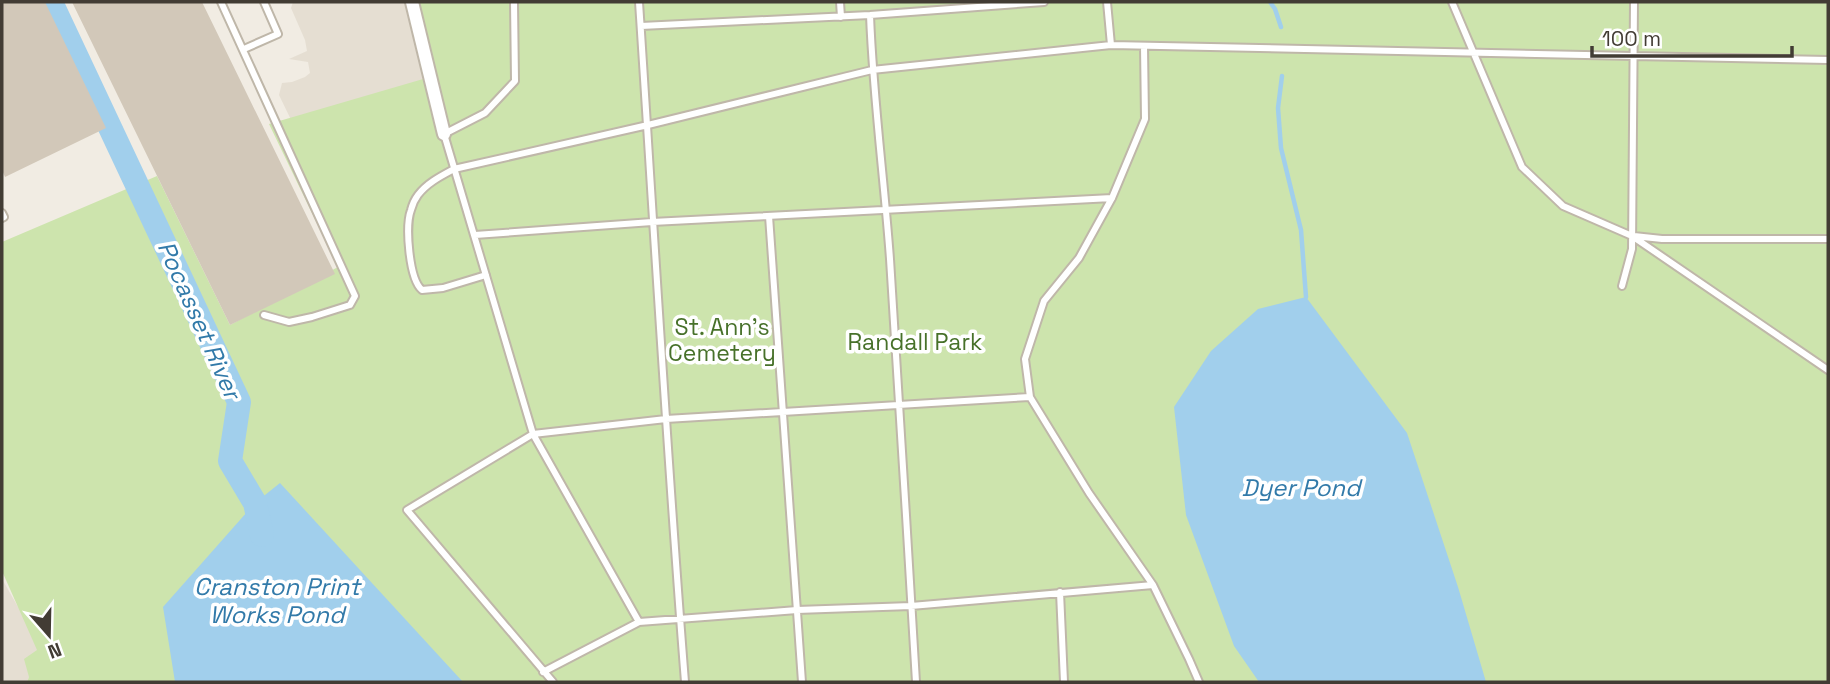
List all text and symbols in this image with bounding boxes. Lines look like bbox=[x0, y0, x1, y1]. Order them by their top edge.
scale bar bbox=[1592, 14, 1792, 58]
text: 100 m bbox=[1602, 25, 1661, 52]
water label: Pocasset River bbox=[151, 236, 249, 406]
park label: St. Ann's Cemetery bbox=[668, 312, 776, 368]
park label: Randall Park bbox=[848, 327, 982, 357]
water label: Dyer Pond bbox=[1241, 472, 1363, 503]
water label: Cranston Print Works Pond bbox=[194, 571, 362, 630]
north arrow bbox=[14, 600, 84, 670]
text: N bbox=[44, 637, 65, 664]

